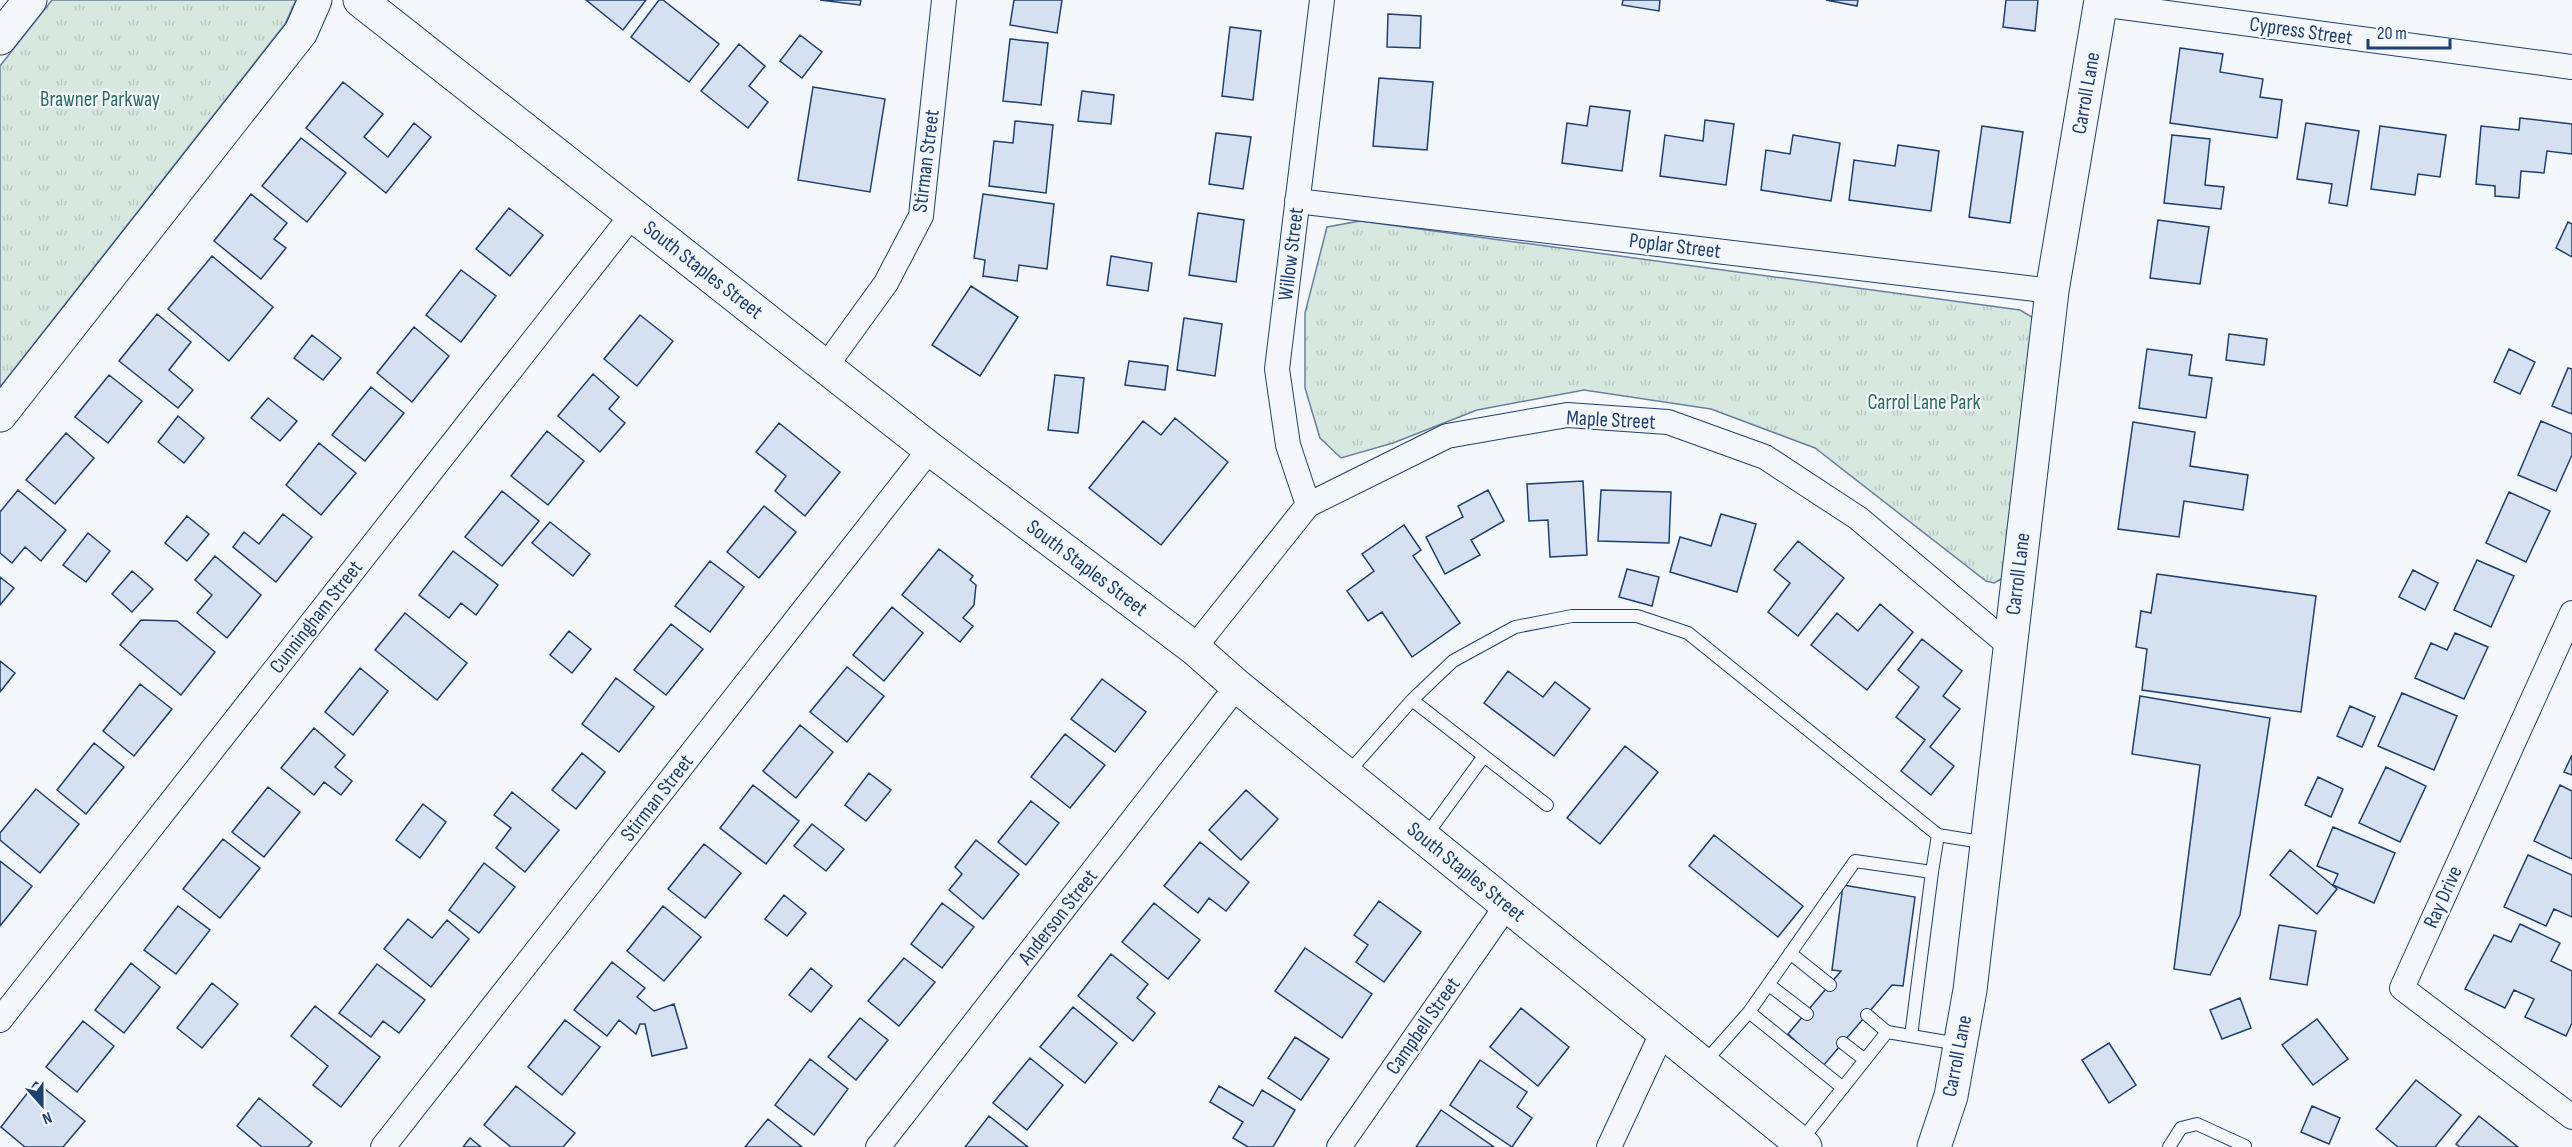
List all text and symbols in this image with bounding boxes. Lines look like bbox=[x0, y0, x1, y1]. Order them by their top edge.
street label: Cypress Street bbox=[2248, 11, 2354, 51]
scale bar bbox=[2368, 12, 2450, 50]
text: 20 m bbox=[2377, 23, 2407, 44]
street label: Carroll Lane bbox=[2067, 50, 2105, 136]
park label: Brawner Parkway bbox=[40, 87, 160, 112]
street label: Stirman Street bbox=[907, 108, 945, 214]
street label: Willow Street bbox=[1273, 206, 1309, 302]
street label: South Staples Street bbox=[638, 216, 768, 324]
street label: Poplar Street bbox=[1628, 228, 1722, 264]
park label: Carrol Lane Park bbox=[1868, 390, 1980, 415]
street label: Maple Street bbox=[1566, 405, 1656, 435]
street label: South Staples Street bbox=[1022, 514, 1152, 622]
street label: Carroll Lane bbox=[2001, 531, 2035, 617]
street label: Cunningham Street bbox=[264, 556, 368, 678]
street label: Stirman Street bbox=[615, 750, 699, 846]
street label: South Staples Street bbox=[1402, 817, 1530, 927]
street label: Ray Drive bbox=[2418, 862, 2468, 932]
street label: Anderson Street bbox=[1012, 864, 1103, 970]
street label: Campbell Street bbox=[1380, 973, 1466, 1079]
street label: Carroll Lane bbox=[1937, 1013, 1977, 1099]
north arrow bbox=[12, 1075, 72, 1135]
text: N bbox=[39, 1107, 54, 1128]

